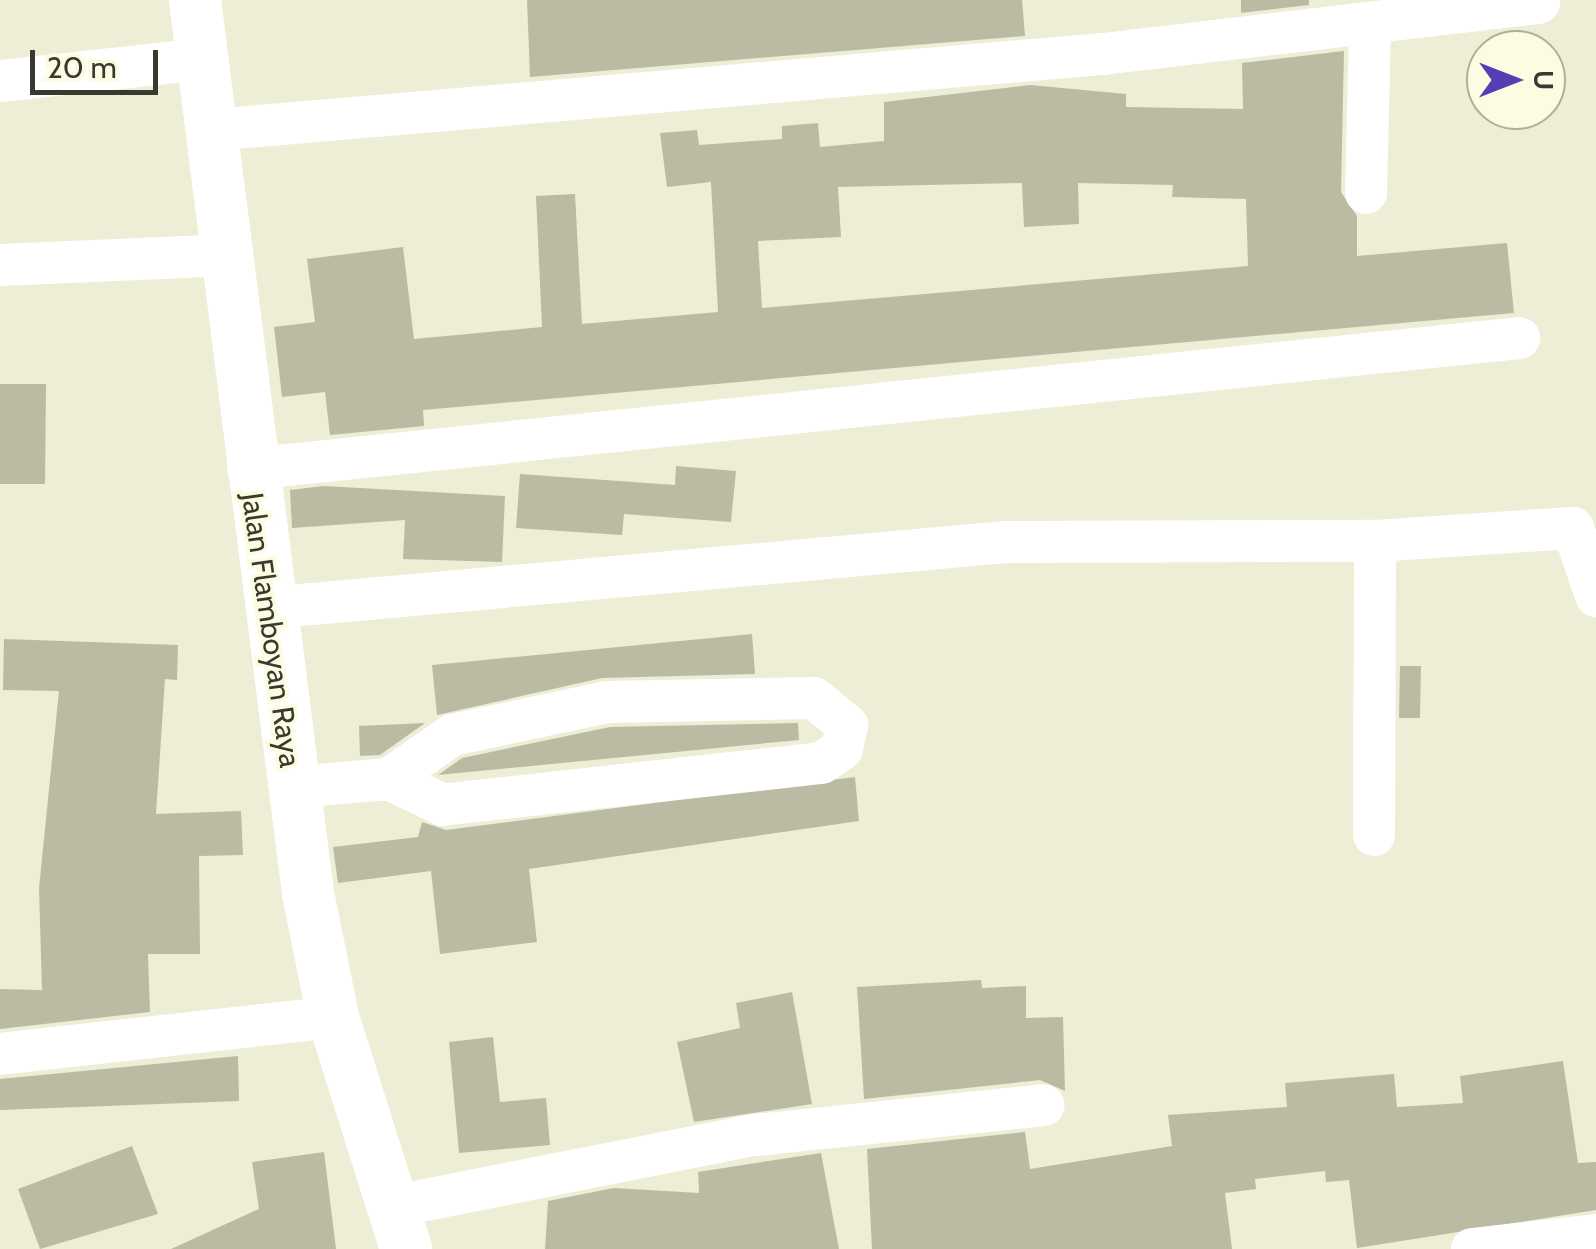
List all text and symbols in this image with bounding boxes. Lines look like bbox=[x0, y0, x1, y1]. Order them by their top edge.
scale bar bbox=[35, 30, 162, 92]
north arrow bbox=[1466, 30, 1566, 130]
text: 20 m bbox=[47, 49, 117, 86]
text: U bbox=[1527, 70, 1561, 90]
street label: Jalan Flamboyan Raya bbox=[234, 490, 308, 770]

